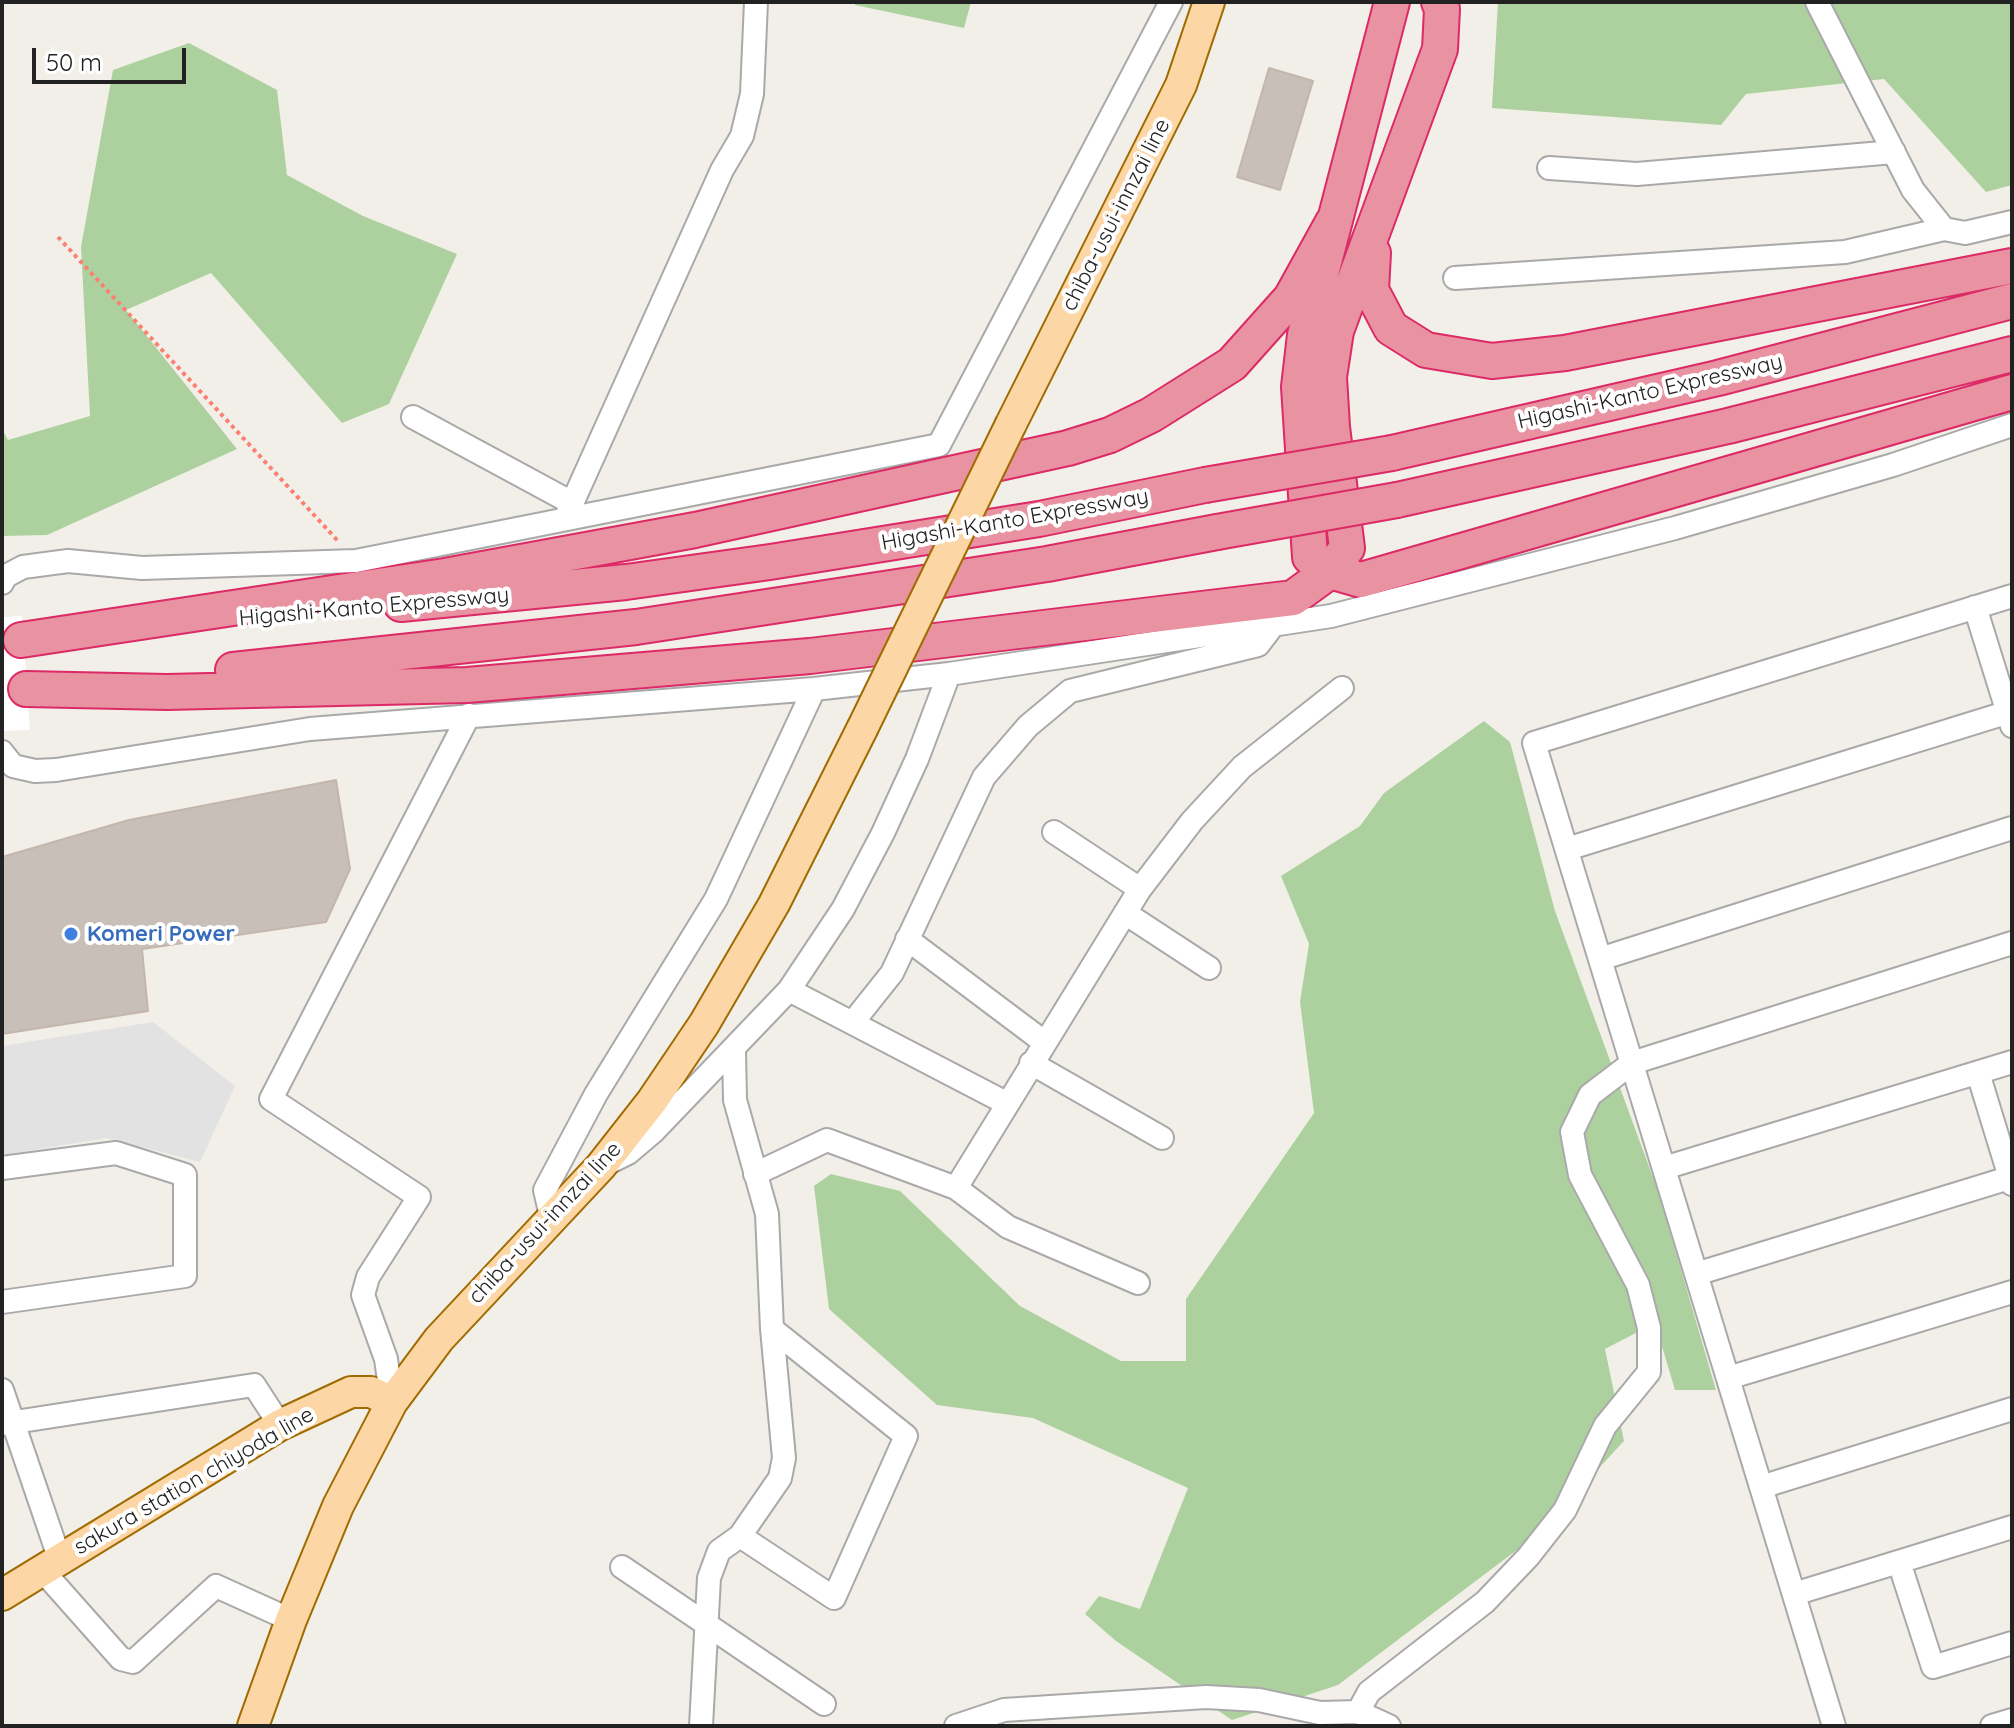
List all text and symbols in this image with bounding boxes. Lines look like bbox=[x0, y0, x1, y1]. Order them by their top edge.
scale bar bbox=[36, 32, 190, 82]
text: 50 m bbox=[46, 47, 102, 77]
street label: chiba-usui-innzai line bbox=[1056, 115, 1176, 315]
street label: Higashi-Kanto Expressway bbox=[1515, 349, 1785, 435]
street label: Higashi-Kanto Expressway bbox=[879, 483, 1151, 557]
street label: Higashi-Kanto Expressway bbox=[238, 582, 510, 632]
place label: Komeri Power bbox=[87, 921, 235, 947]
marker: Komeri Power bbox=[62, 925, 80, 943]
street label: chiba-usui-innzai line bbox=[463, 1136, 627, 1310]
street label: sakura station chiyoda line bbox=[69, 1401, 319, 1561]

